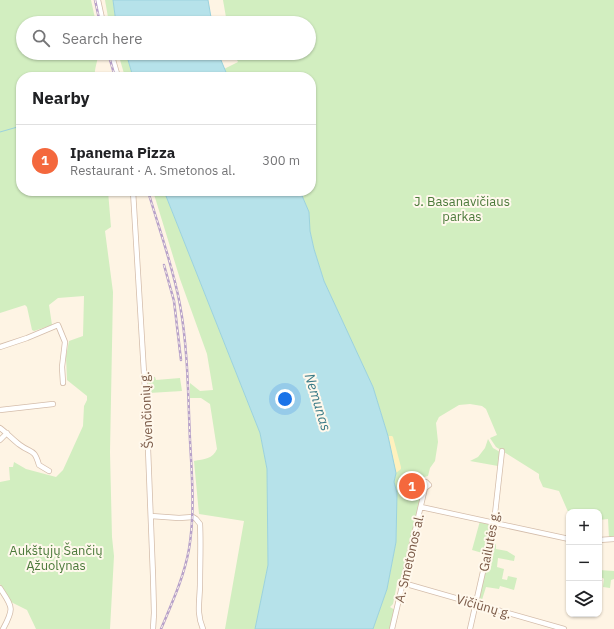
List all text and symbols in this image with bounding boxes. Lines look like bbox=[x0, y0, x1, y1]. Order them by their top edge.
search box bbox=[16, 16, 316, 60]
icon: search bbox=[30, 27, 52, 49]
text: Search here bbox=[62, 29, 142, 48]
text: Nearby bbox=[32, 87, 90, 109]
text: Ipanema Pizza bbox=[70, 143, 175, 162]
text: 1 bbox=[41, 152, 49, 169]
text: 300 m bbox=[262, 152, 300, 169]
text: Restaurant · A. Smetonos al. bbox=[70, 162, 236, 179]
park label: J. Basanavičiaus parkas bbox=[414, 193, 510, 225]
street label: Švenčionių g. bbox=[136, 371, 157, 449]
water label: Nemunas bbox=[301, 371, 335, 433]
your location bbox=[275, 389, 295, 409]
pin: 1 bbox=[399, 471, 425, 501]
street label: Gailutės g. bbox=[475, 509, 504, 573]
map controls bbox=[566, 509, 602, 617]
button: + bbox=[566, 509, 602, 545]
street label: A. Smetonos al. bbox=[391, 512, 428, 604]
park label: Aukštųjų Šančių Ąžuolynas bbox=[9, 542, 103, 574]
button: − bbox=[566, 545, 602, 581]
button: layers bbox=[566, 581, 602, 617]
street label: Vičiūnų g. bbox=[454, 590, 513, 622]

